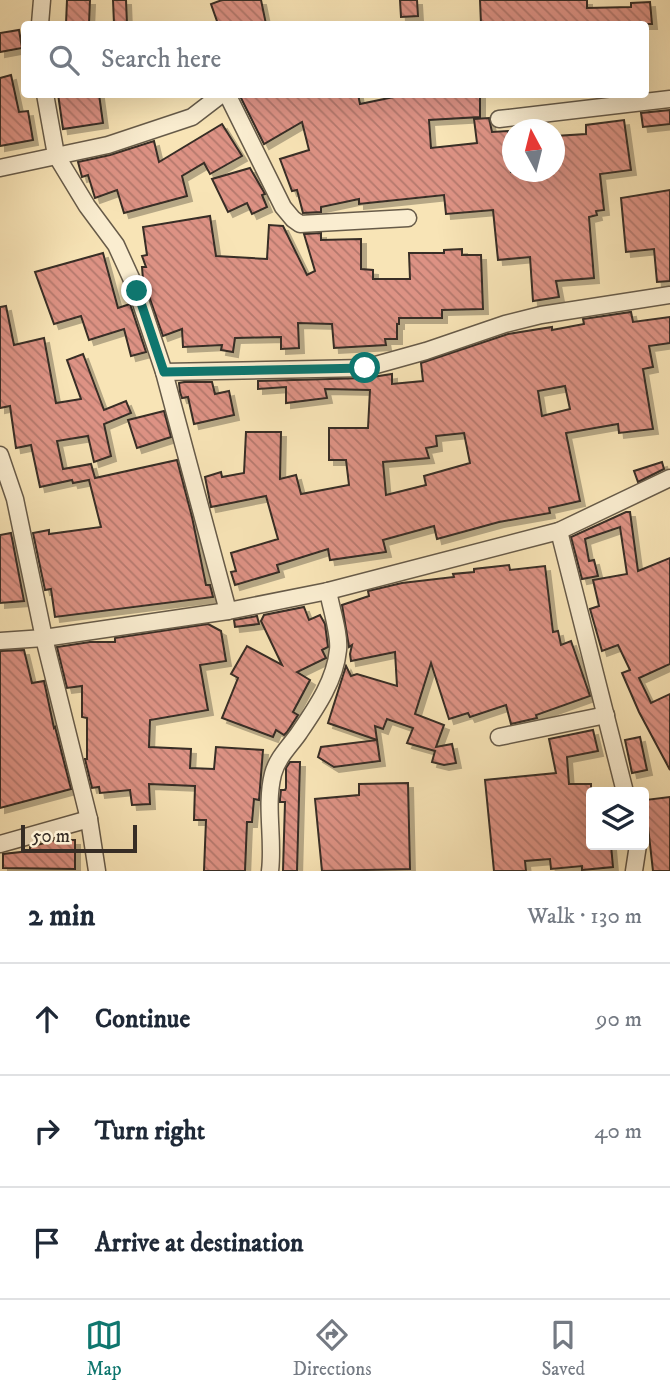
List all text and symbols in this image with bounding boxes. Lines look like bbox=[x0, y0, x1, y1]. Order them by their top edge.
search box bbox=[21, 21, 649, 98]
icon: search bbox=[45, 41, 83, 79]
text: Search here bbox=[101, 43, 221, 76]
north arrow bbox=[502, 119, 565, 182]
route end bbox=[121, 275, 152, 306]
route start bbox=[349, 352, 380, 383]
map controls bbox=[586, 787, 649, 850]
button: layers bbox=[586, 787, 649, 850]
scale bar bbox=[21, 822, 136, 854]
text: 50 m bbox=[32, 825, 70, 848]
text: 2 min bbox=[28, 898, 95, 935]
text: Walk · 130 m bbox=[527, 902, 642, 931]
icon: ahead bbox=[28, 1000, 66, 1038]
text: Continue bbox=[95, 1003, 190, 1036]
text: 90 m bbox=[596, 1005, 642, 1034]
icon: right bbox=[28, 1112, 66, 1150]
text: Turn right bbox=[95, 1115, 205, 1148]
text: 40 m bbox=[594, 1117, 642, 1146]
icon: arrive bbox=[28, 1224, 66, 1262]
text: Arrive at destination bbox=[95, 1227, 304, 1260]
tab: Map bbox=[85, 1316, 123, 1381]
tab: Directions bbox=[293, 1316, 372, 1381]
tab: Saved bbox=[541, 1316, 585, 1381]

